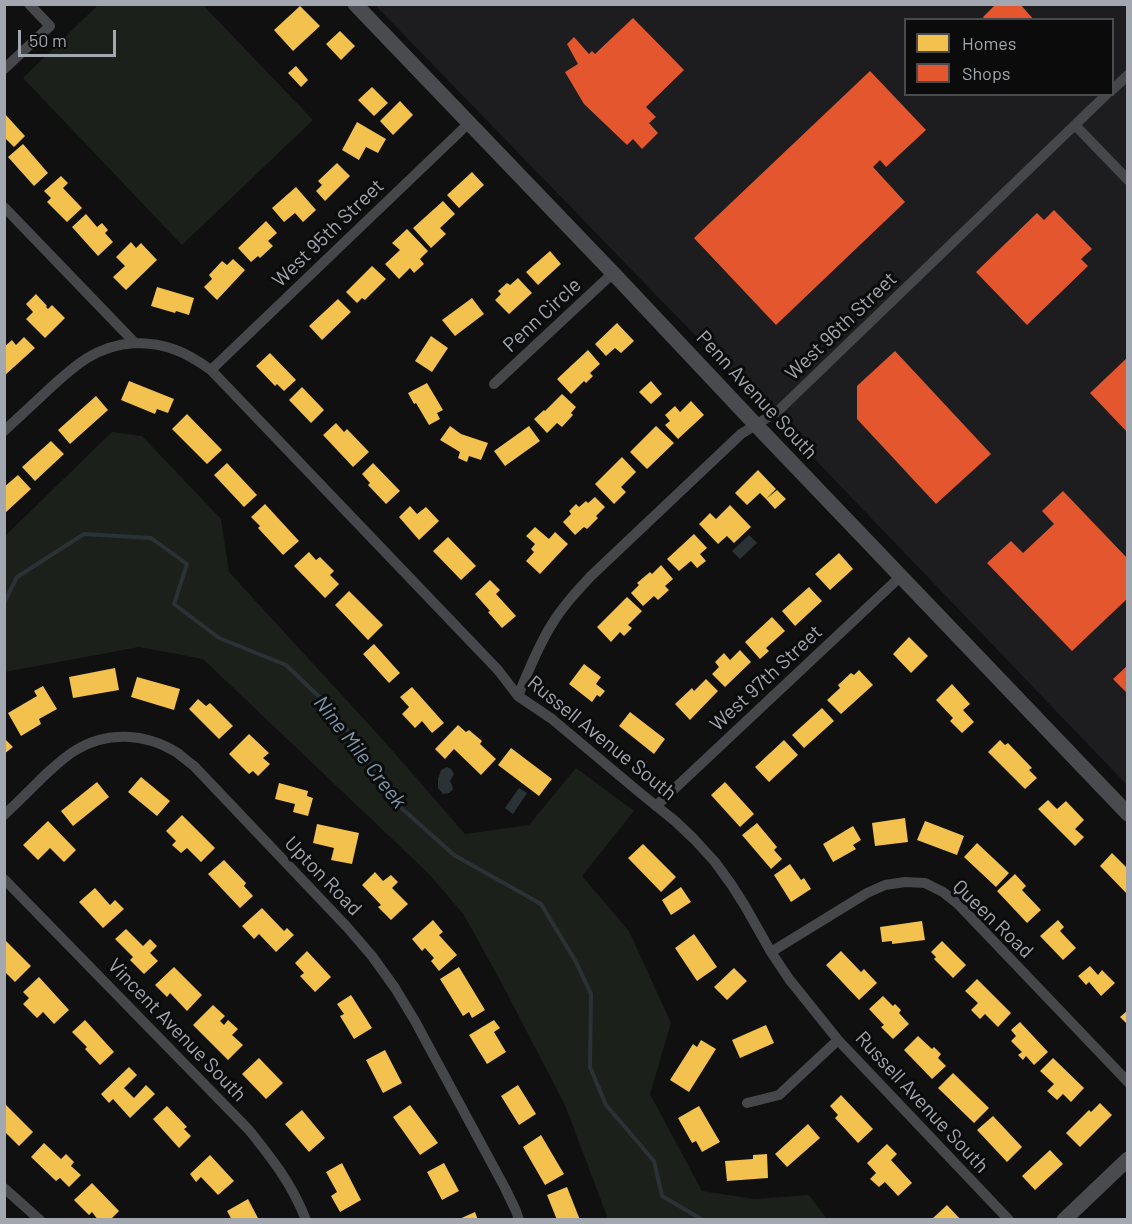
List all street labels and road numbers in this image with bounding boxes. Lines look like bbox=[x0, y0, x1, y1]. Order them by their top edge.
street label: West 95th Street bbox=[267, 174, 389, 292]
street label: West 96th Street bbox=[780, 267, 902, 385]
street label: Penn Circle bbox=[498, 273, 586, 357]
street label: Penn Avenue South bbox=[691, 326, 823, 464]
street label: West 97th Street bbox=[705, 620, 827, 736]
street label: Russell Avenue South bbox=[523, 671, 681, 805]
street label: Upton Road bbox=[279, 831, 367, 921]
street label: Queen Road bbox=[948, 875, 1038, 963]
street label: Vincent Avenue South bbox=[103, 954, 251, 1106]
street label: Russell Avenue South bbox=[850, 1026, 994, 1178]

